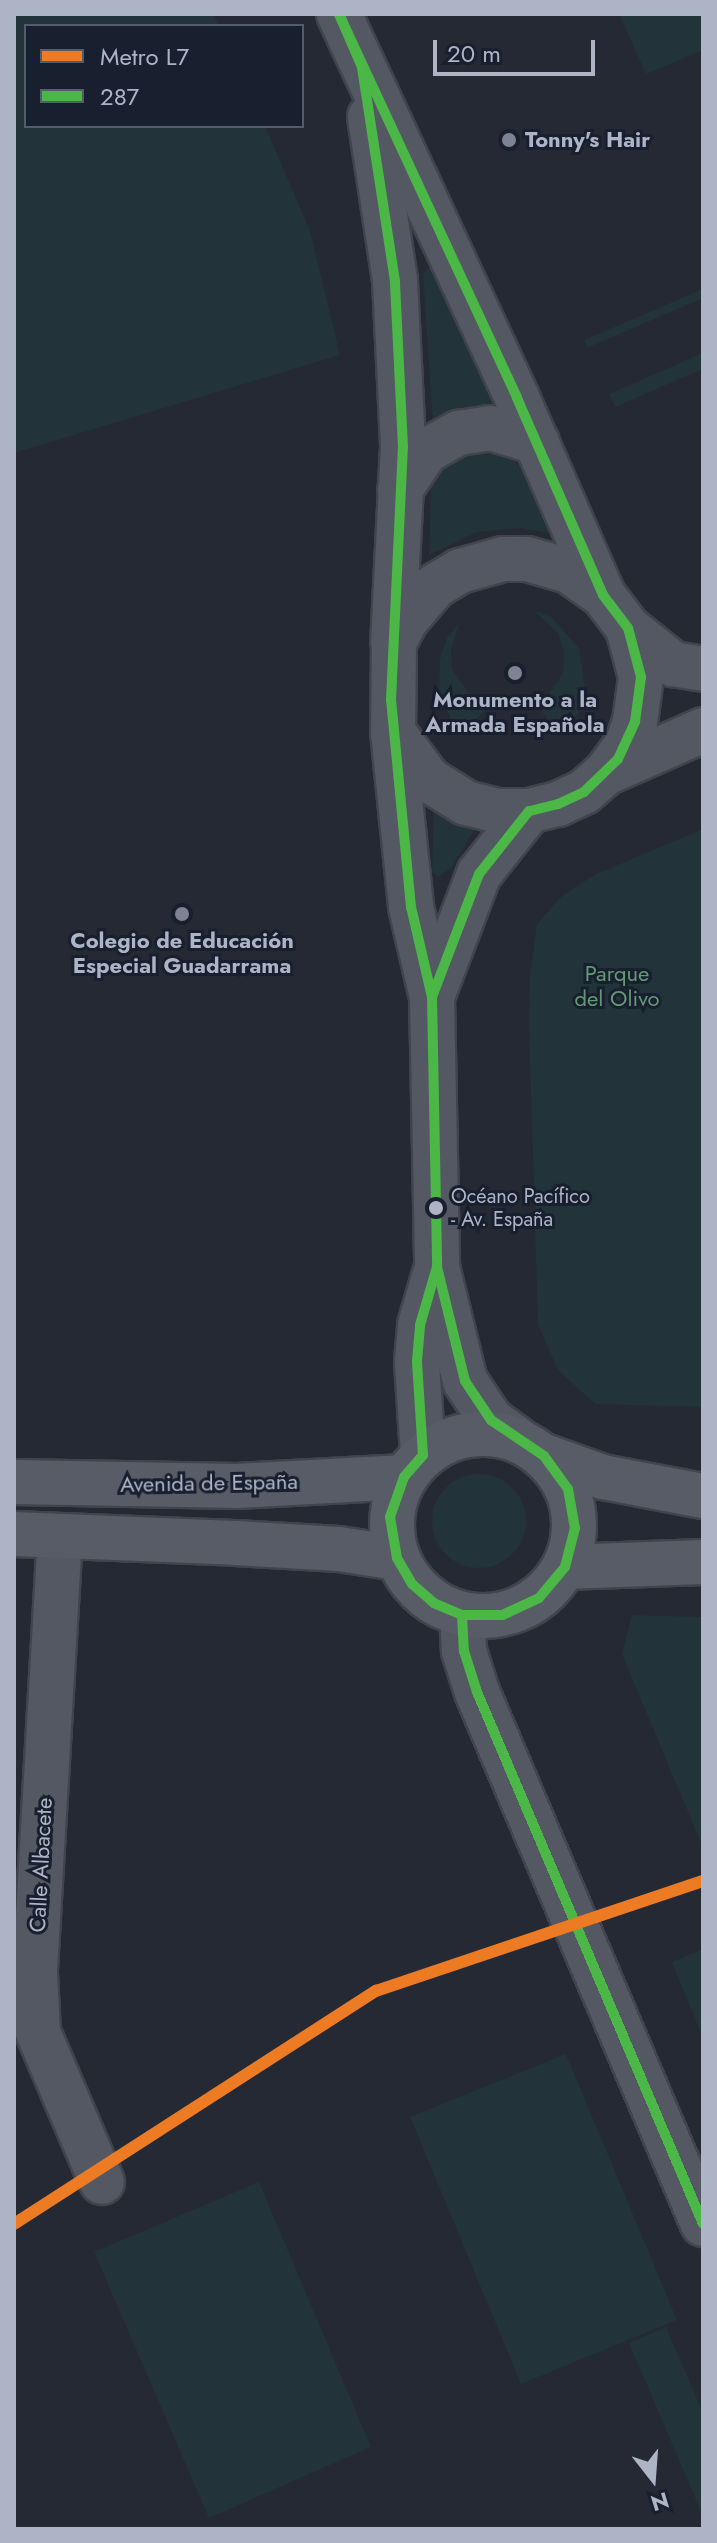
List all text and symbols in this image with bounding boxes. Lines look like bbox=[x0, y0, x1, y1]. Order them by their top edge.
legend bbox=[24, 24, 304, 128]
scale bar bbox=[437, 24, 599, 74]
text: 20 m bbox=[447, 36, 501, 71]
text: Metro L7 bbox=[100, 39, 189, 74]
text: 287 bbox=[100, 79, 139, 114]
place label: Tonny's Hair bbox=[525, 127, 650, 153]
marker: Tonny's Hair bbox=[500, 131, 518, 149]
marker: Monumento a la Armada Española bbox=[506, 664, 524, 682]
place label: Monumento a la Armada Española bbox=[425, 686, 605, 738]
marker: Colegio de Educación Especial Guadarrama bbox=[173, 905, 191, 923]
place label: Colegio de Educación Especial Guadarrama bbox=[70, 927, 294, 978]
park label: Parque del Olivo bbox=[574, 960, 660, 1012]
place label: Océano Pacífico - Av. España bbox=[451, 1184, 590, 1231]
marker: Océano Pacífico - Av. España bbox=[428, 1200, 444, 1216]
street label: Avenida de España bbox=[120, 1468, 298, 1498]
street label: Calle Albacete bbox=[24, 1797, 58, 1933]
north arrow bbox=[613, 2439, 693, 2519]
text: N bbox=[647, 2484, 673, 2520]

